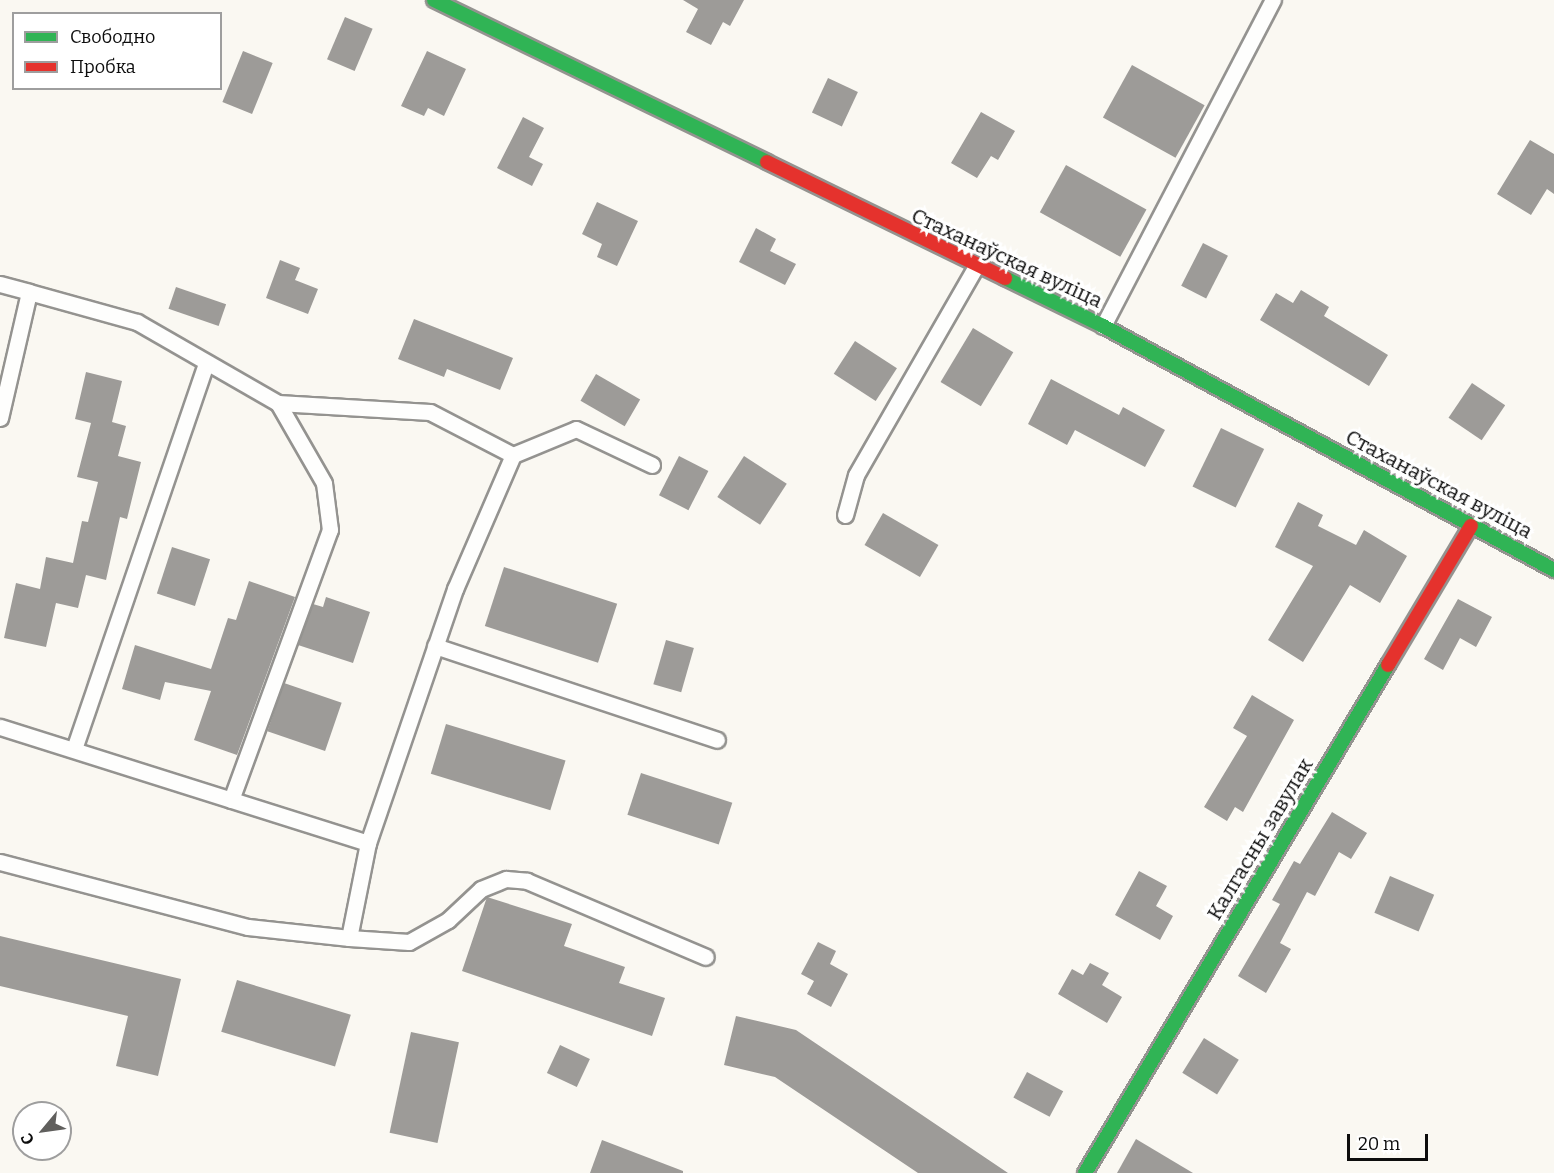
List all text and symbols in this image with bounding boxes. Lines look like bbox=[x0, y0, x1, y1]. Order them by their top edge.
legend bbox=[12, 12, 222, 90]
text: Свободно bbox=[70, 26, 155, 48]
text: Пробка bbox=[70, 56, 136, 78]
street label: Стаханаўская вуліца bbox=[907, 203, 1107, 313]
street label: Стаханаўская вуліца bbox=[1341, 424, 1537, 544]
street label: Калгасны завулак bbox=[1202, 753, 1318, 925]
north arrow bbox=[12, 1101, 72, 1161]
scale bar bbox=[1350, 1122, 1431, 1160]
text: С bbox=[17, 1130, 38, 1148]
text: 20 m bbox=[1358, 1133, 1400, 1155]

